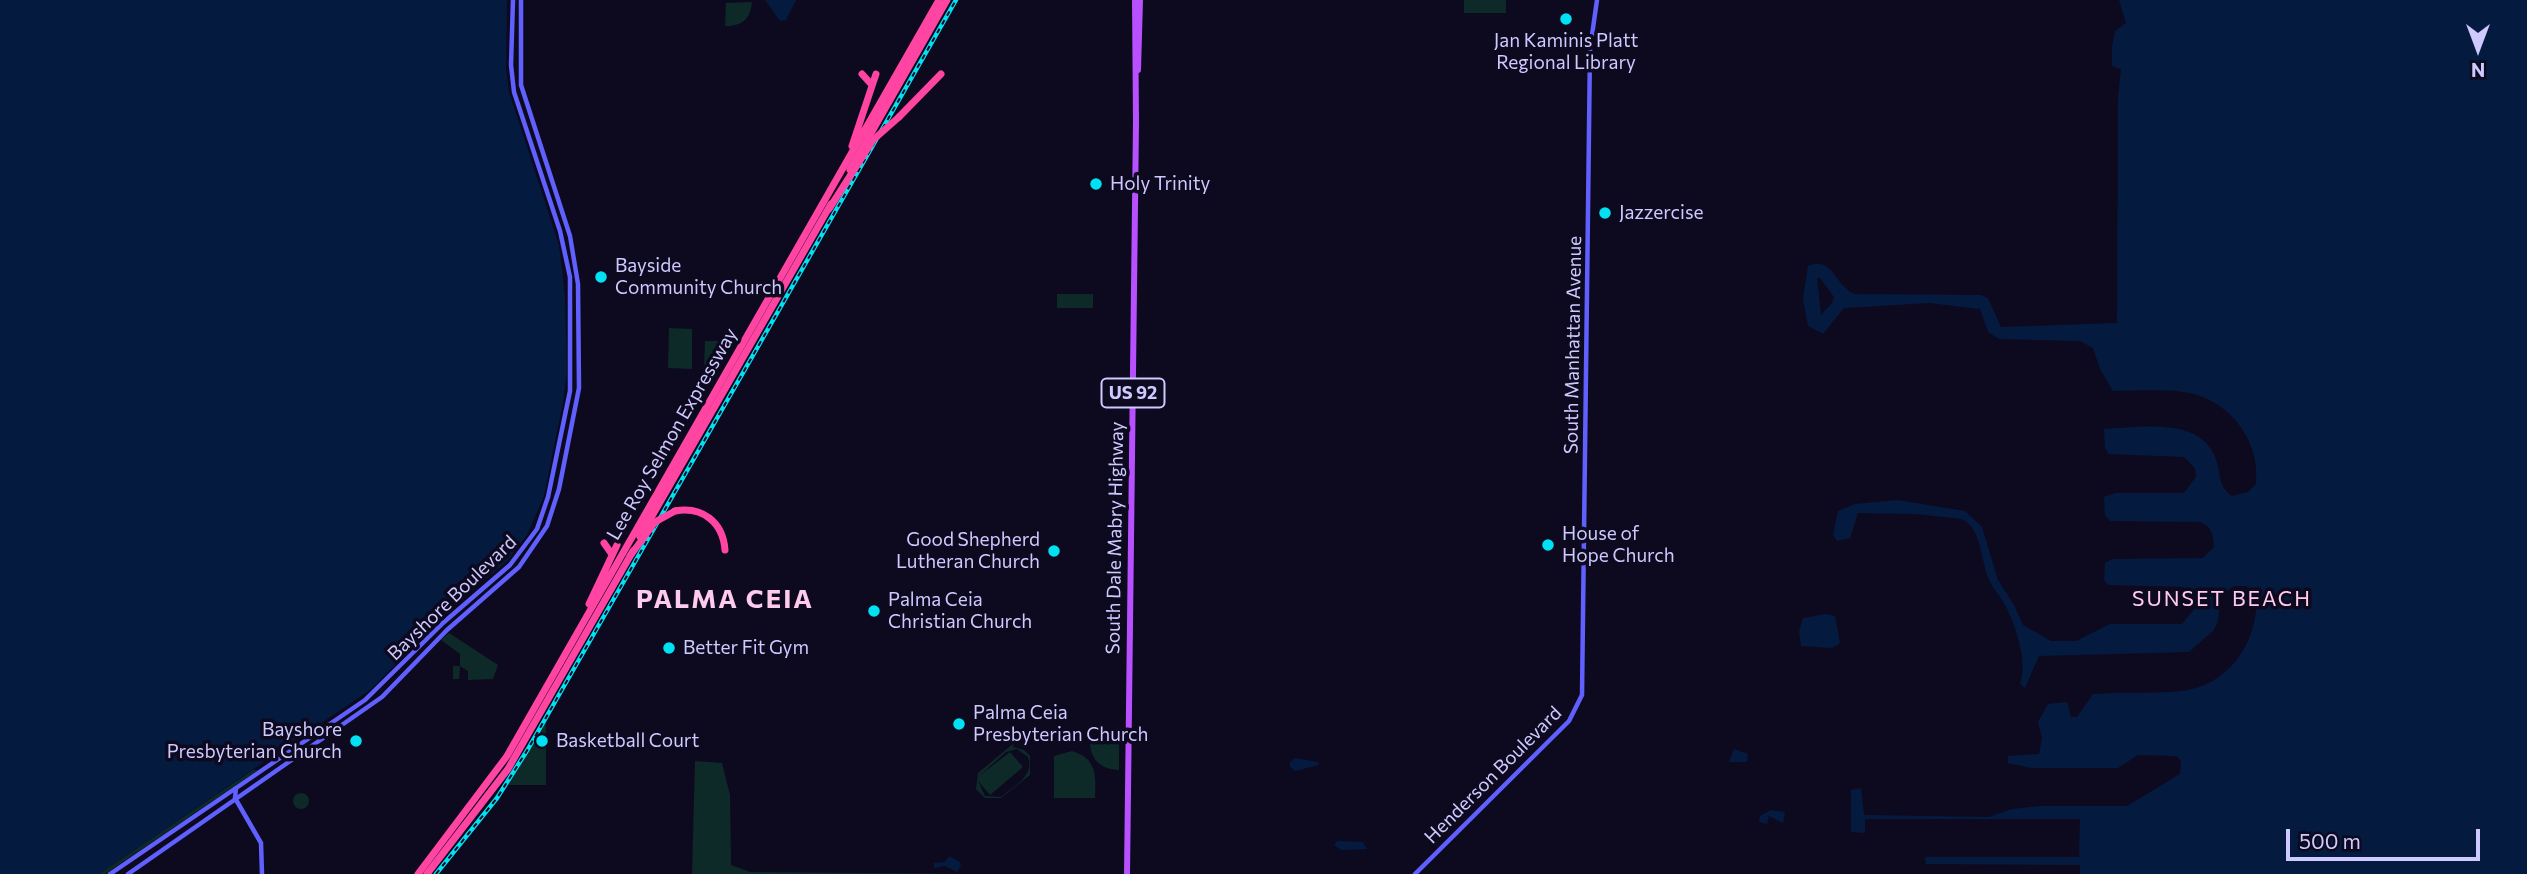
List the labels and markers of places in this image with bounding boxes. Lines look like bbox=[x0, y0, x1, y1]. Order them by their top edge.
marker: Jan Kaminis Platt Regional Library bbox=[1558, 11, 1574, 27]
place label: Jan Kaminis Platt Regional Library bbox=[1494, 30, 1638, 74]
place label: Holy Trinity bbox=[1110, 173, 1210, 195]
marker: Holy Trinity bbox=[1088, 176, 1104, 192]
place label: Jazzercise bbox=[1619, 202, 1704, 224]
marker: Jazzercise bbox=[1597, 205, 1613, 221]
place label: Bayside Community Church bbox=[615, 255, 782, 299]
marker: Bayside Community Church bbox=[593, 269, 609, 285]
place label: House of Hope Church bbox=[1562, 523, 1675, 567]
place label: Good Shepherd Lutheran Church bbox=[896, 529, 1040, 573]
marker: House of Hope Church bbox=[1540, 537, 1556, 553]
marker: Good Shepherd Lutheran Church bbox=[1046, 543, 1062, 559]
place label: Palma Ceia Christian Church bbox=[888, 589, 1032, 633]
marker: Palma Ceia Christian Church bbox=[866, 603, 882, 619]
place label: Better Fit Gym bbox=[683, 637, 809, 659]
marker: Better Fit Gym bbox=[661, 640, 677, 656]
place label: Palma Ceia Presbyterian Church bbox=[973, 702, 1148, 746]
marker: Palma Ceia Presbyterian Church bbox=[951, 716, 967, 732]
place label: Bayshore Presbyterian Church bbox=[167, 719, 342, 763]
place label: Basketball Court bbox=[556, 730, 699, 752]
marker: Bayshore Presbyterian Church bbox=[348, 733, 364, 749]
marker: Basketball Court bbox=[534, 733, 550, 749]

